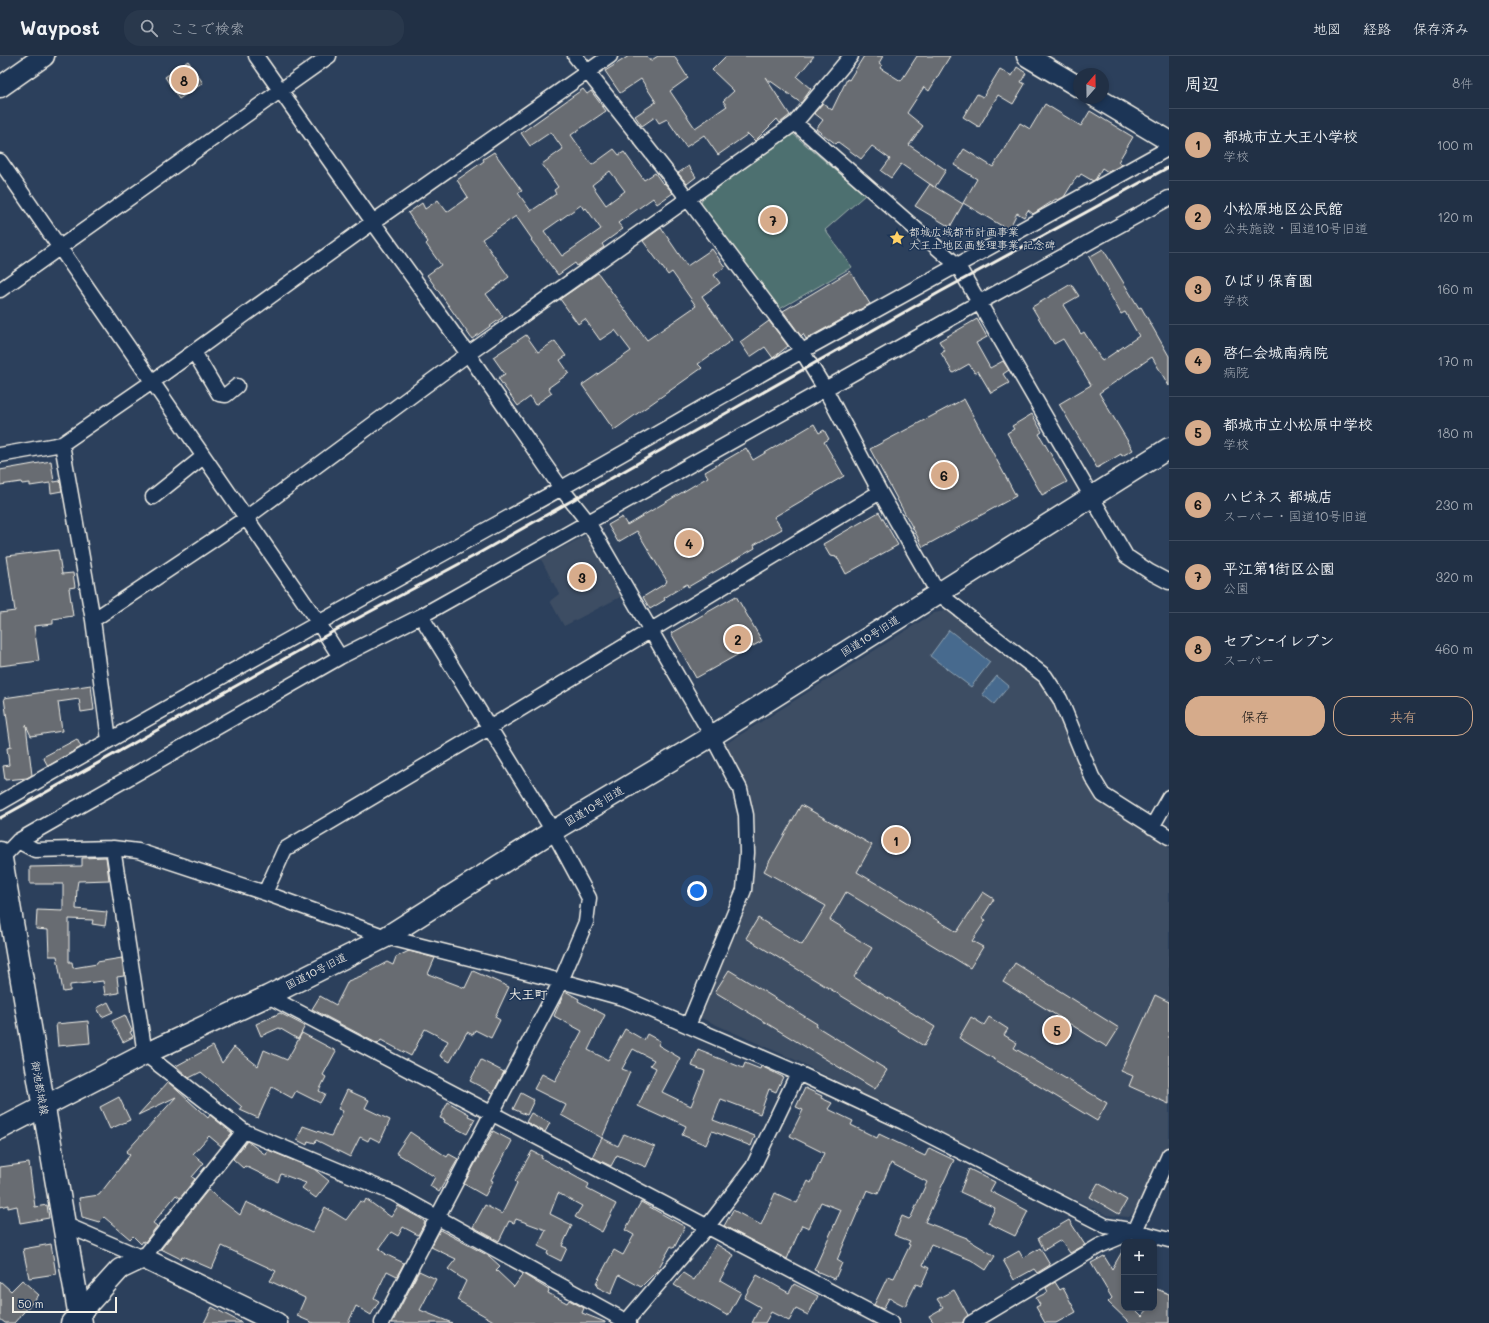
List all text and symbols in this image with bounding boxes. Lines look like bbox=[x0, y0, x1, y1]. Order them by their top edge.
search box bbox=[124, 10, 404, 46]
text: Waypost bbox=[20, 15, 100, 40]
icon: search bbox=[138, 17, 160, 39]
text: ここで検索 bbox=[170, 18, 245, 38]
text: 地図 bbox=[1313, 19, 1341, 38]
text: 経路 bbox=[1363, 19, 1391, 38]
text: 保存済み bbox=[1413, 19, 1469, 38]
pin: 8 bbox=[171, 65, 197, 95]
north arrow bbox=[1073, 68, 1109, 104]
text: 周辺 bbox=[1185, 72, 1219, 94]
text: 8件 bbox=[1452, 74, 1473, 91]
text: 都城市立大王小学校 bbox=[1223, 126, 1358, 146]
text: 1 bbox=[1195, 136, 1201, 153]
text: 100 m bbox=[1437, 136, 1473, 153]
text: 学校 bbox=[1223, 147, 1249, 164]
text: 小松原地区公民館 bbox=[1223, 198, 1343, 218]
pin: 7 bbox=[760, 205, 786, 235]
text: 2 bbox=[1194, 208, 1202, 225]
text: 120 m bbox=[1437, 208, 1473, 225]
text: 公共施設 · 国道10号旧道 bbox=[1223, 219, 1368, 236]
place label: 都城広域都市計画事業 大王土地区画整理事業 記念碑 bbox=[909, 224, 1056, 252]
place icon: 都城広域都市計画事業 大王土地区画整理事業 記念碑 bbox=[888, 229, 906, 247]
text: ひばり保育園 bbox=[1223, 270, 1313, 290]
text: 3 bbox=[1194, 280, 1202, 297]
text: 160 m bbox=[1437, 280, 1473, 297]
text: 学校 bbox=[1223, 291, 1249, 308]
text: 啓仁会城南病院 bbox=[1223, 342, 1328, 362]
text: 4 bbox=[1194, 352, 1202, 369]
text: 170 m bbox=[1437, 352, 1473, 369]
text: 病院 bbox=[1223, 363, 1249, 380]
text: 都城市立小松原中学校 bbox=[1223, 414, 1373, 434]
text: 5 bbox=[1194, 424, 1202, 441]
text: 180 m bbox=[1437, 424, 1473, 441]
text: 学校 bbox=[1223, 435, 1249, 452]
pin: 6 bbox=[931, 460, 957, 490]
text: ハピネス 都城店 bbox=[1223, 486, 1333, 506]
text: 6 bbox=[1194, 496, 1202, 513]
text: 230 m bbox=[1436, 496, 1473, 513]
text: スーパー · 国道10号旧道 bbox=[1223, 507, 1367, 524]
pin: 4 bbox=[676, 528, 702, 558]
text: 平江第1街区公園 bbox=[1223, 558, 1335, 578]
pin: 3 bbox=[569, 562, 595, 592]
text: 7 bbox=[1194, 568, 1202, 585]
text: 320 m bbox=[1436, 568, 1473, 585]
text: 公園 bbox=[1223, 579, 1249, 596]
street label: 国道10号旧道 bbox=[837, 612, 902, 660]
pin: 2 bbox=[725, 624, 751, 654]
text: セブン-イレブン bbox=[1223, 630, 1334, 650]
text: 8 bbox=[1194, 640, 1202, 657]
text: 460 m bbox=[1435, 640, 1473, 657]
text: スーパー bbox=[1223, 651, 1274, 668]
button: 保存 bbox=[1185, 696, 1325, 736]
button: 共有 bbox=[1333, 696, 1473, 736]
street label: 国道10号旧道 bbox=[561, 782, 626, 829]
pin: 1 bbox=[883, 825, 909, 855]
your location bbox=[687, 881, 707, 901]
street label: 国道10号旧道 bbox=[283, 949, 349, 992]
district label: 大王町 bbox=[508, 985, 548, 1002]
pin: 5 bbox=[1044, 1015, 1070, 1045]
street label: 御池都城線 bbox=[28, 1060, 53, 1116]
map controls bbox=[1121, 1239, 1157, 1311]
button: + bbox=[1121, 1239, 1157, 1275]
button: − bbox=[1121, 1275, 1157, 1311]
scale bar bbox=[12, 1295, 117, 1314]
text: 50 m bbox=[18, 1296, 44, 1311]

